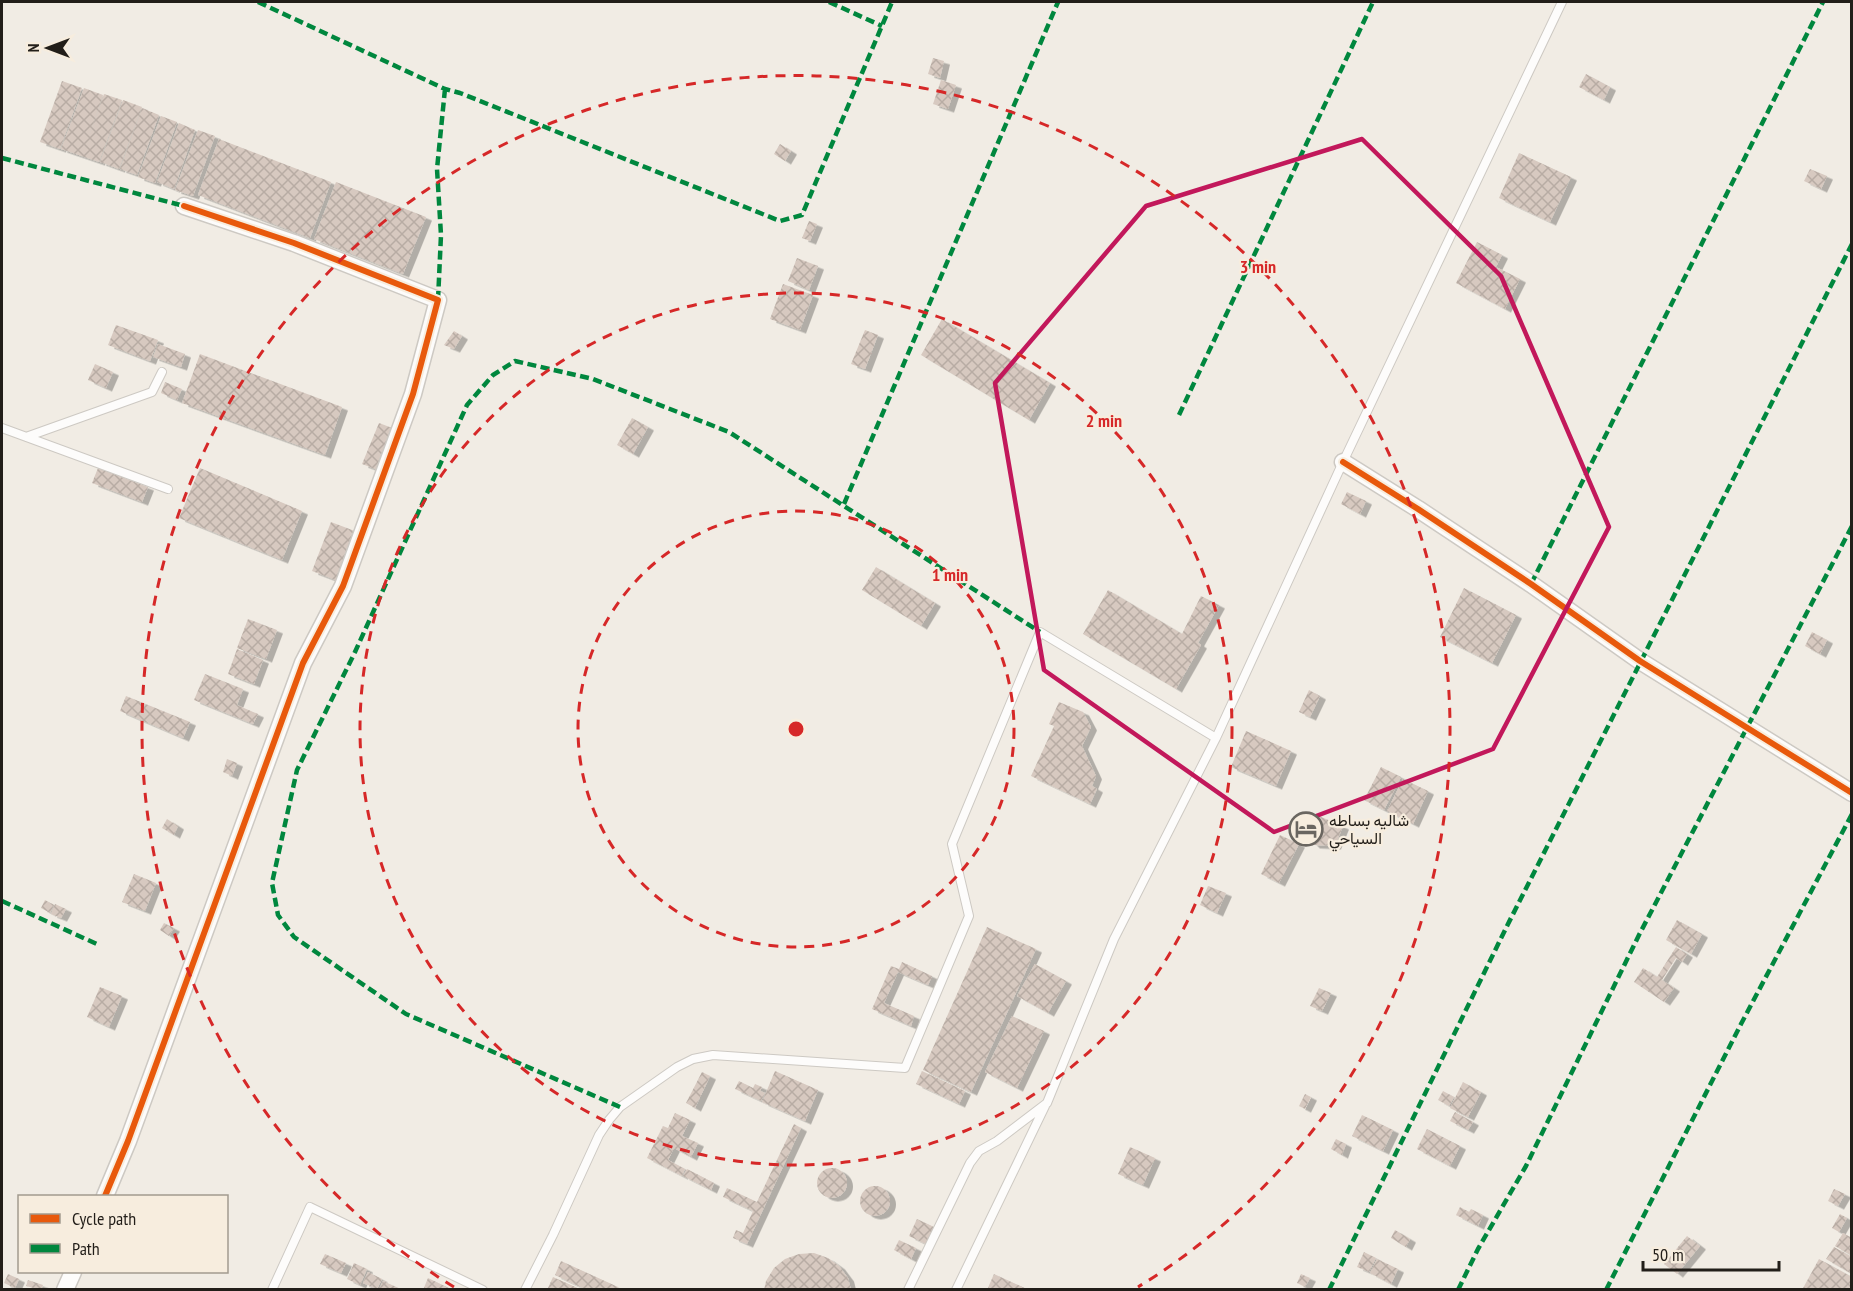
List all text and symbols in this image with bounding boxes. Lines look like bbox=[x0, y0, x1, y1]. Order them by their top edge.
north arrow bbox=[18, 18, 78, 78]
text: N bbox=[23, 44, 43, 52]
text: 3 min bbox=[1240, 255, 1276, 278]
text: 2 min bbox=[1086, 409, 1122, 432]
text: 1 min bbox=[932, 563, 968, 586]
centre of rings bbox=[786, 719, 806, 739]
place label: شاليه بساطه السياحي bbox=[1329, 810, 1409, 852]
hotel icon: شاليه بساطه السياحي bbox=[1288, 811, 1324, 847]
legend bbox=[18, 1195, 228, 1273]
text: Cycle path bbox=[72, 1207, 136, 1230]
scale bar bbox=[1643, 1234, 1780, 1272]
text: Path bbox=[72, 1237, 100, 1260]
text: 50 m bbox=[1652, 1243, 1684, 1266]

